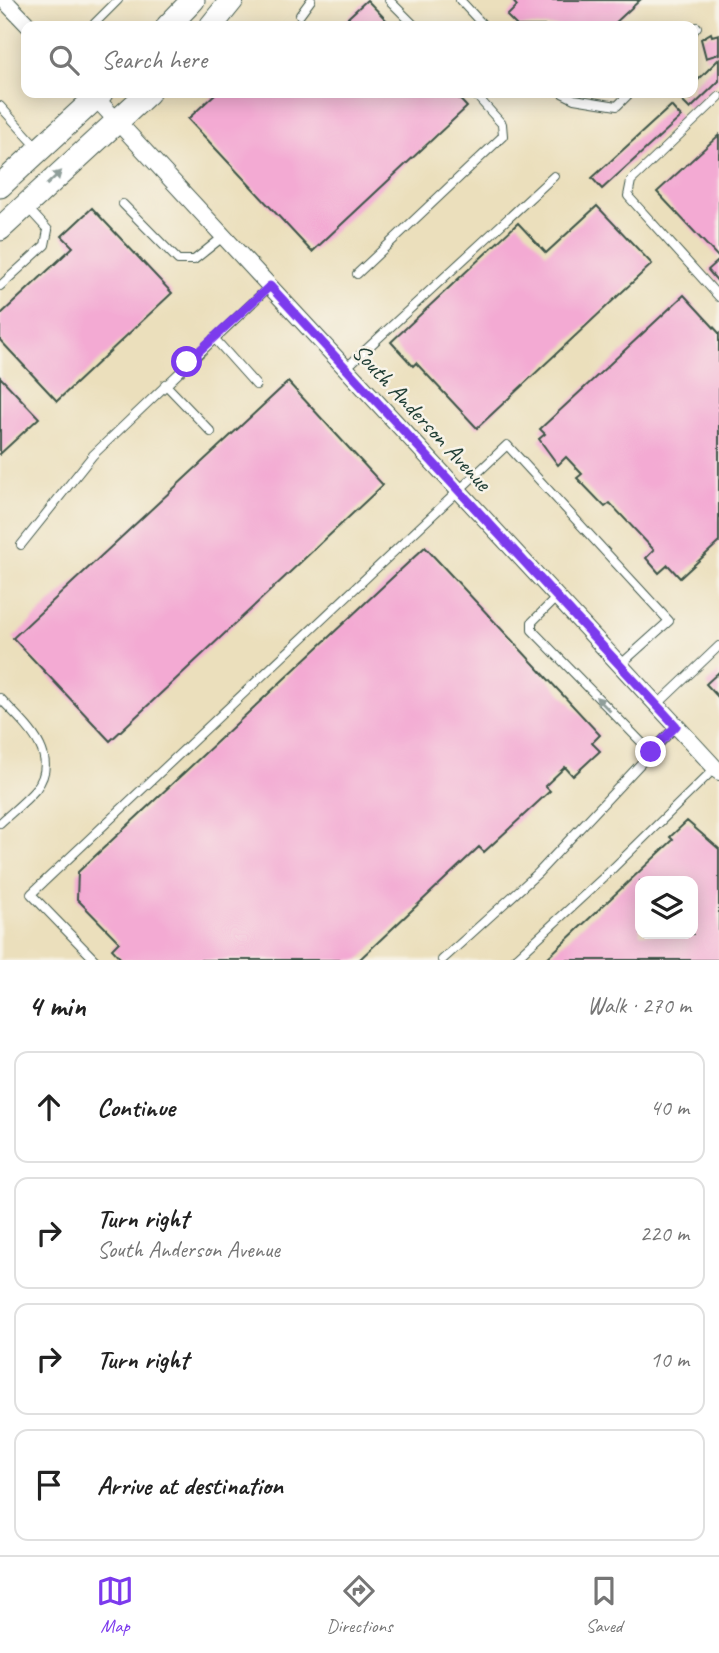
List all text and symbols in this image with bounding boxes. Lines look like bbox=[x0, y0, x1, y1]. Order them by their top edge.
search box bbox=[21, 21, 698, 98]
icon: search bbox=[45, 41, 83, 79]
text: Search here bbox=[101, 43, 207, 76]
one-way arrow bbox=[45, 171, 62, 187]
street label: South Anderson Avenue bbox=[346, 337, 499, 499]
route start bbox=[171, 346, 202, 377]
one-way arrow bbox=[595, 695, 612, 712]
route end bbox=[635, 736, 666, 767]
map controls bbox=[635, 876, 698, 939]
button: layers bbox=[635, 876, 698, 939]
text: 4 min bbox=[28, 987, 85, 1025]
text: Walk · 270 m bbox=[587, 991, 691, 1020]
icon: ahead bbox=[30, 1088, 68, 1126]
text: Continue bbox=[97, 1091, 175, 1124]
text: 40 m bbox=[650, 1093, 689, 1122]
text: Turn right bbox=[97, 1202, 188, 1235]
icon: right bbox=[30, 1214, 68, 1252]
text: 220 m bbox=[640, 1219, 689, 1248]
text: South Anderson Avenue bbox=[97, 1235, 280, 1264]
icon: right bbox=[30, 1340, 68, 1378]
text: Turn right bbox=[97, 1343, 188, 1376]
text: 10 m bbox=[650, 1345, 689, 1374]
icon: arrive bbox=[30, 1466, 68, 1504]
text: Arrive at destination bbox=[97, 1469, 283, 1502]
tab: Map bbox=[96, 1572, 134, 1638]
tab: Directions bbox=[326, 1572, 393, 1638]
tab: Saved bbox=[585, 1572, 623, 1638]

